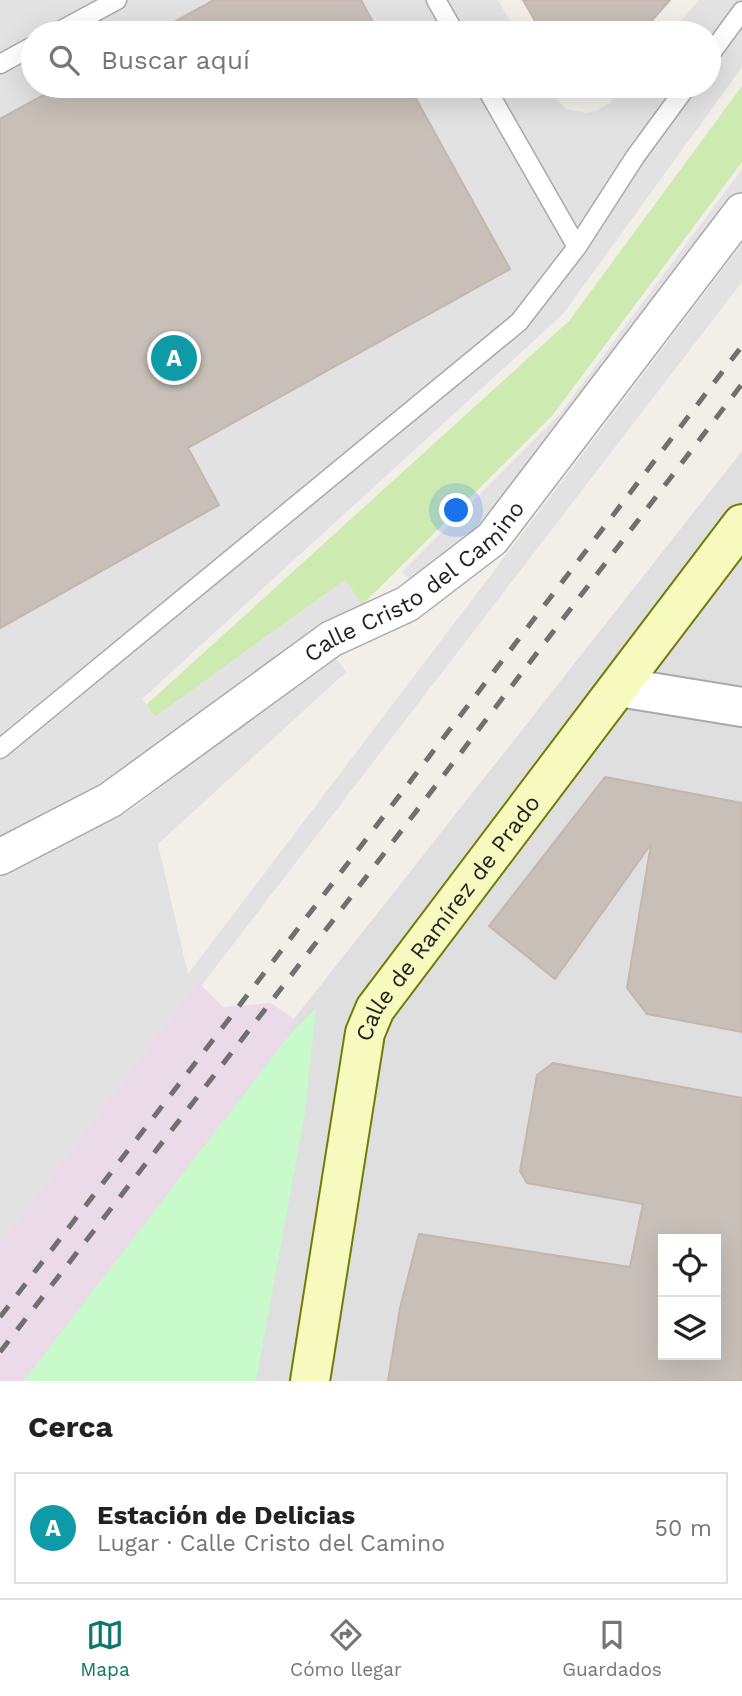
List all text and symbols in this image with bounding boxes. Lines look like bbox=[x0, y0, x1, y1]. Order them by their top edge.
search box bbox=[21, 21, 721, 98]
icon: search bbox=[45, 41, 83, 79]
text: Buscar aquí bbox=[101, 45, 250, 75]
pin: A bbox=[151, 332, 197, 384]
your location bbox=[439, 493, 473, 527]
street label: Calle Cristo del Camino bbox=[299, 496, 530, 668]
street label: Calle de Ramírez de Prado bbox=[350, 790, 546, 1045]
map controls bbox=[658, 1234, 721, 1360]
button: locate bbox=[658, 1234, 721, 1297]
button: layers bbox=[658, 1297, 721, 1360]
text: Cerca bbox=[28, 1409, 113, 1444]
text: Estación de Delicias bbox=[97, 1500, 355, 1530]
text: A bbox=[45, 1515, 61, 1542]
text: 50 m bbox=[655, 1515, 712, 1542]
text: Lugar · Calle Cristo del Camino bbox=[97, 1530, 445, 1557]
tab: Mapa bbox=[80, 1616, 130, 1681]
tab: Cómo llegar bbox=[290, 1616, 402, 1681]
tab: Guardados bbox=[562, 1616, 662, 1681]

